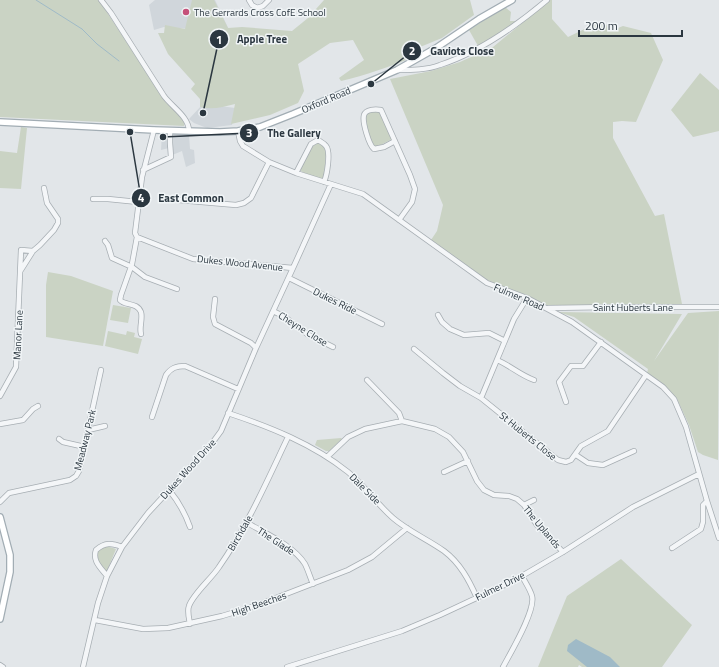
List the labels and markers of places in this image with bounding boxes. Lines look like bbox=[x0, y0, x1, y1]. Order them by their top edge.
place label: The Gerrards Cross CofE School bbox=[194, 5, 326, 20]
marker: The Gerrards Cross CofE School bbox=[181, 7, 191, 17]
callout: Apple Tree bbox=[209, 28, 295, 51]
callout: Gaviots Close bbox=[402, 39, 501, 62]
callout: The Gallery bbox=[239, 121, 329, 144]
callout: East Common bbox=[131, 187, 232, 210]

